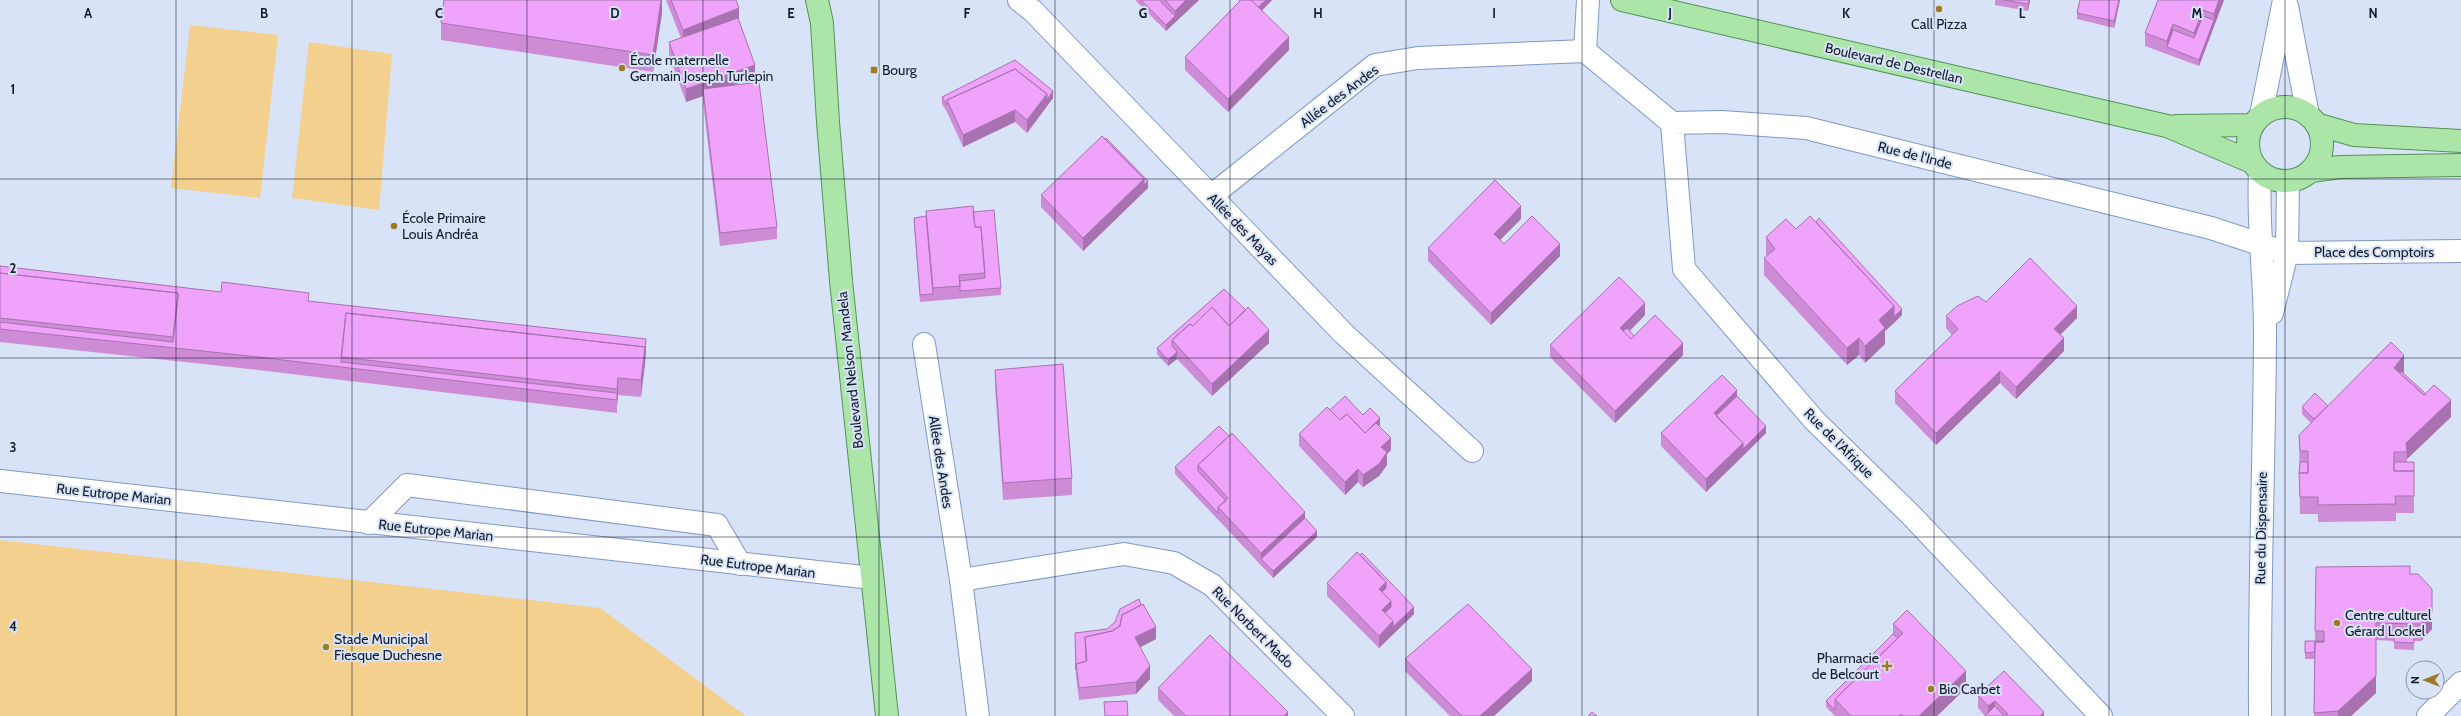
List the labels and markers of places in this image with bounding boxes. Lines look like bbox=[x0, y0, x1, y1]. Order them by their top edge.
marker: Call Pizza bbox=[1934, 4, 1944, 14]
place label: Call Pizza bbox=[1911, 15, 1967, 33]
place label: École maternelle Germain Joseph Turlepin bbox=[630, 51, 774, 85]
place label: Bourg bbox=[882, 61, 918, 79]
marker: École maternelle Germain Joseph Turlepin bbox=[617, 63, 627, 73]
marker: Bourg bbox=[869, 65, 879, 75]
place label: École Primaire Louis Andréa bbox=[402, 209, 486, 243]
marker: École Primaire Louis Andréa bbox=[389, 221, 399, 231]
place label: Centre culturel Gérard Lockel bbox=[2345, 606, 2432, 640]
marker: Centre culturel Gérard Lockel bbox=[2332, 618, 2342, 628]
place label: Stade Municipal Fiesque Duchesne bbox=[334, 630, 442, 664]
marker: Stade Municipal Fiesque Duchesne bbox=[321, 642, 331, 652]
place label: Pharmacie de Belcourt bbox=[1812, 649, 1879, 683]
marker: Pharmacie de Belcourt bbox=[1882, 661, 1892, 671]
place label: Bio Carbet bbox=[1939, 680, 2001, 698]
marker: Bio Carbet bbox=[1926, 684, 1936, 694]

